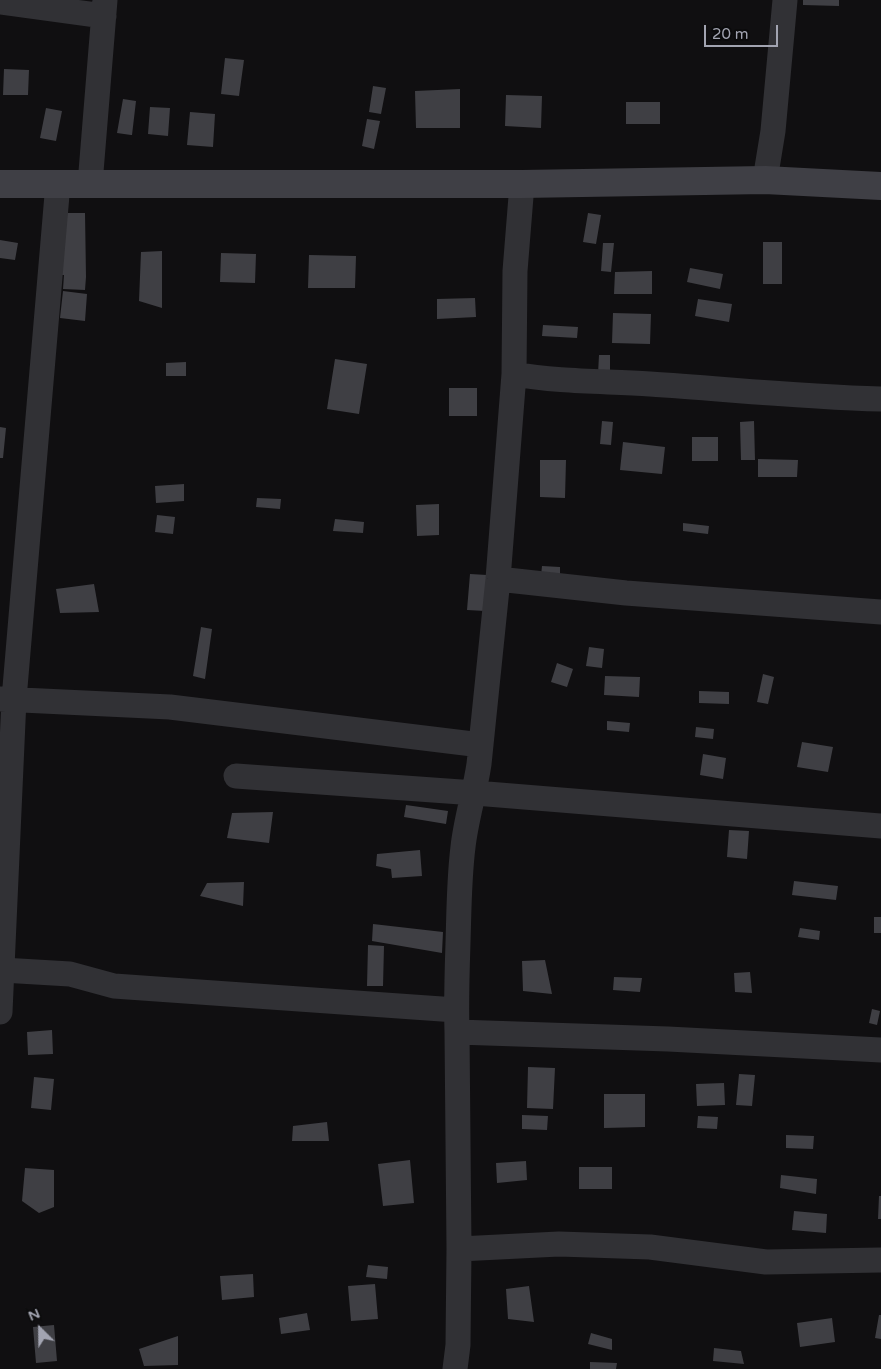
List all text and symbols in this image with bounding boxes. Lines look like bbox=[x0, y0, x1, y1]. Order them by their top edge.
scale bar bbox=[706, 15, 780, 47]
text: 20 m bbox=[712, 25, 749, 43]
north arrow bbox=[15, 1304, 65, 1354]
text: N bbox=[25, 1305, 42, 1325]

